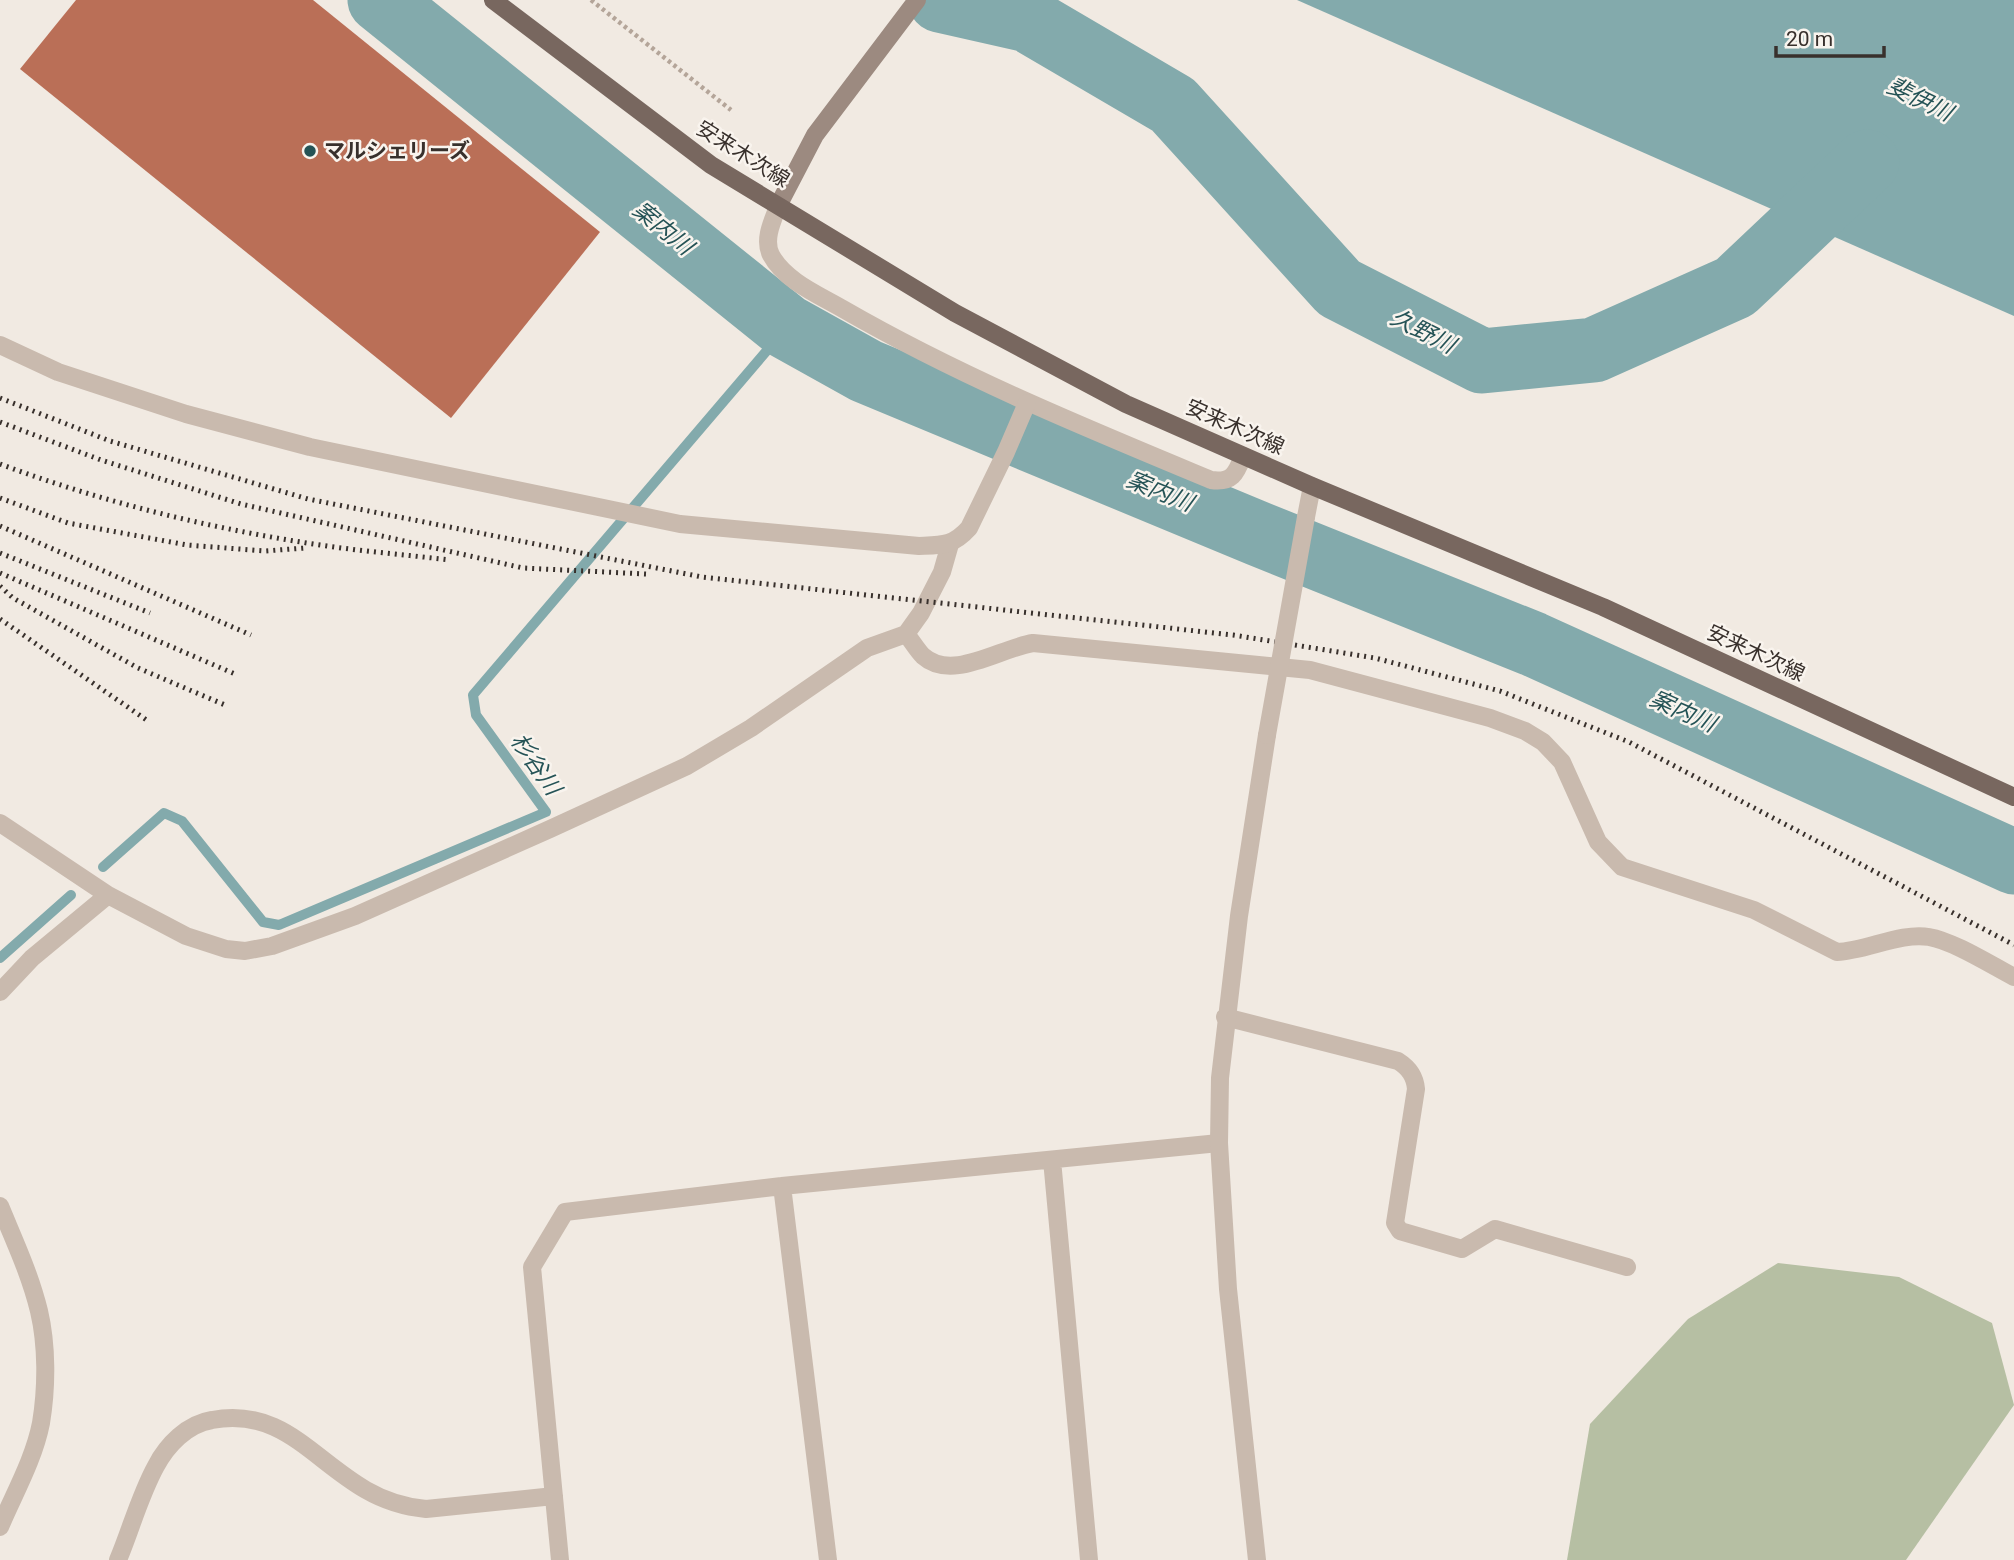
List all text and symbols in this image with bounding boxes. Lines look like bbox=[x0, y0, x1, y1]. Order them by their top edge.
scale bar bbox=[1776, 14, 1884, 58]
text: 20 m bbox=[1786, 27, 1833, 51]
water label: 斐伊川 bbox=[1883, 72, 1959, 128]
street label: 安来木次線 bbox=[692, 116, 794, 192]
place label: マルシェリーズ bbox=[324, 139, 470, 163]
marker: マルシェリーズ bbox=[302, 143, 318, 159]
water label: 案内川 bbox=[627, 196, 700, 262]
water label: 久野川 bbox=[1386, 304, 1462, 360]
street label: 安来木次線 bbox=[1182, 395, 1288, 459]
water label: 案内川 bbox=[1123, 466, 1200, 518]
street label: 安来木次線 bbox=[1703, 620, 1809, 686]
water label: 案内川 bbox=[1646, 685, 1723, 739]
water label: 杉谷川 bbox=[505, 728, 568, 803]

